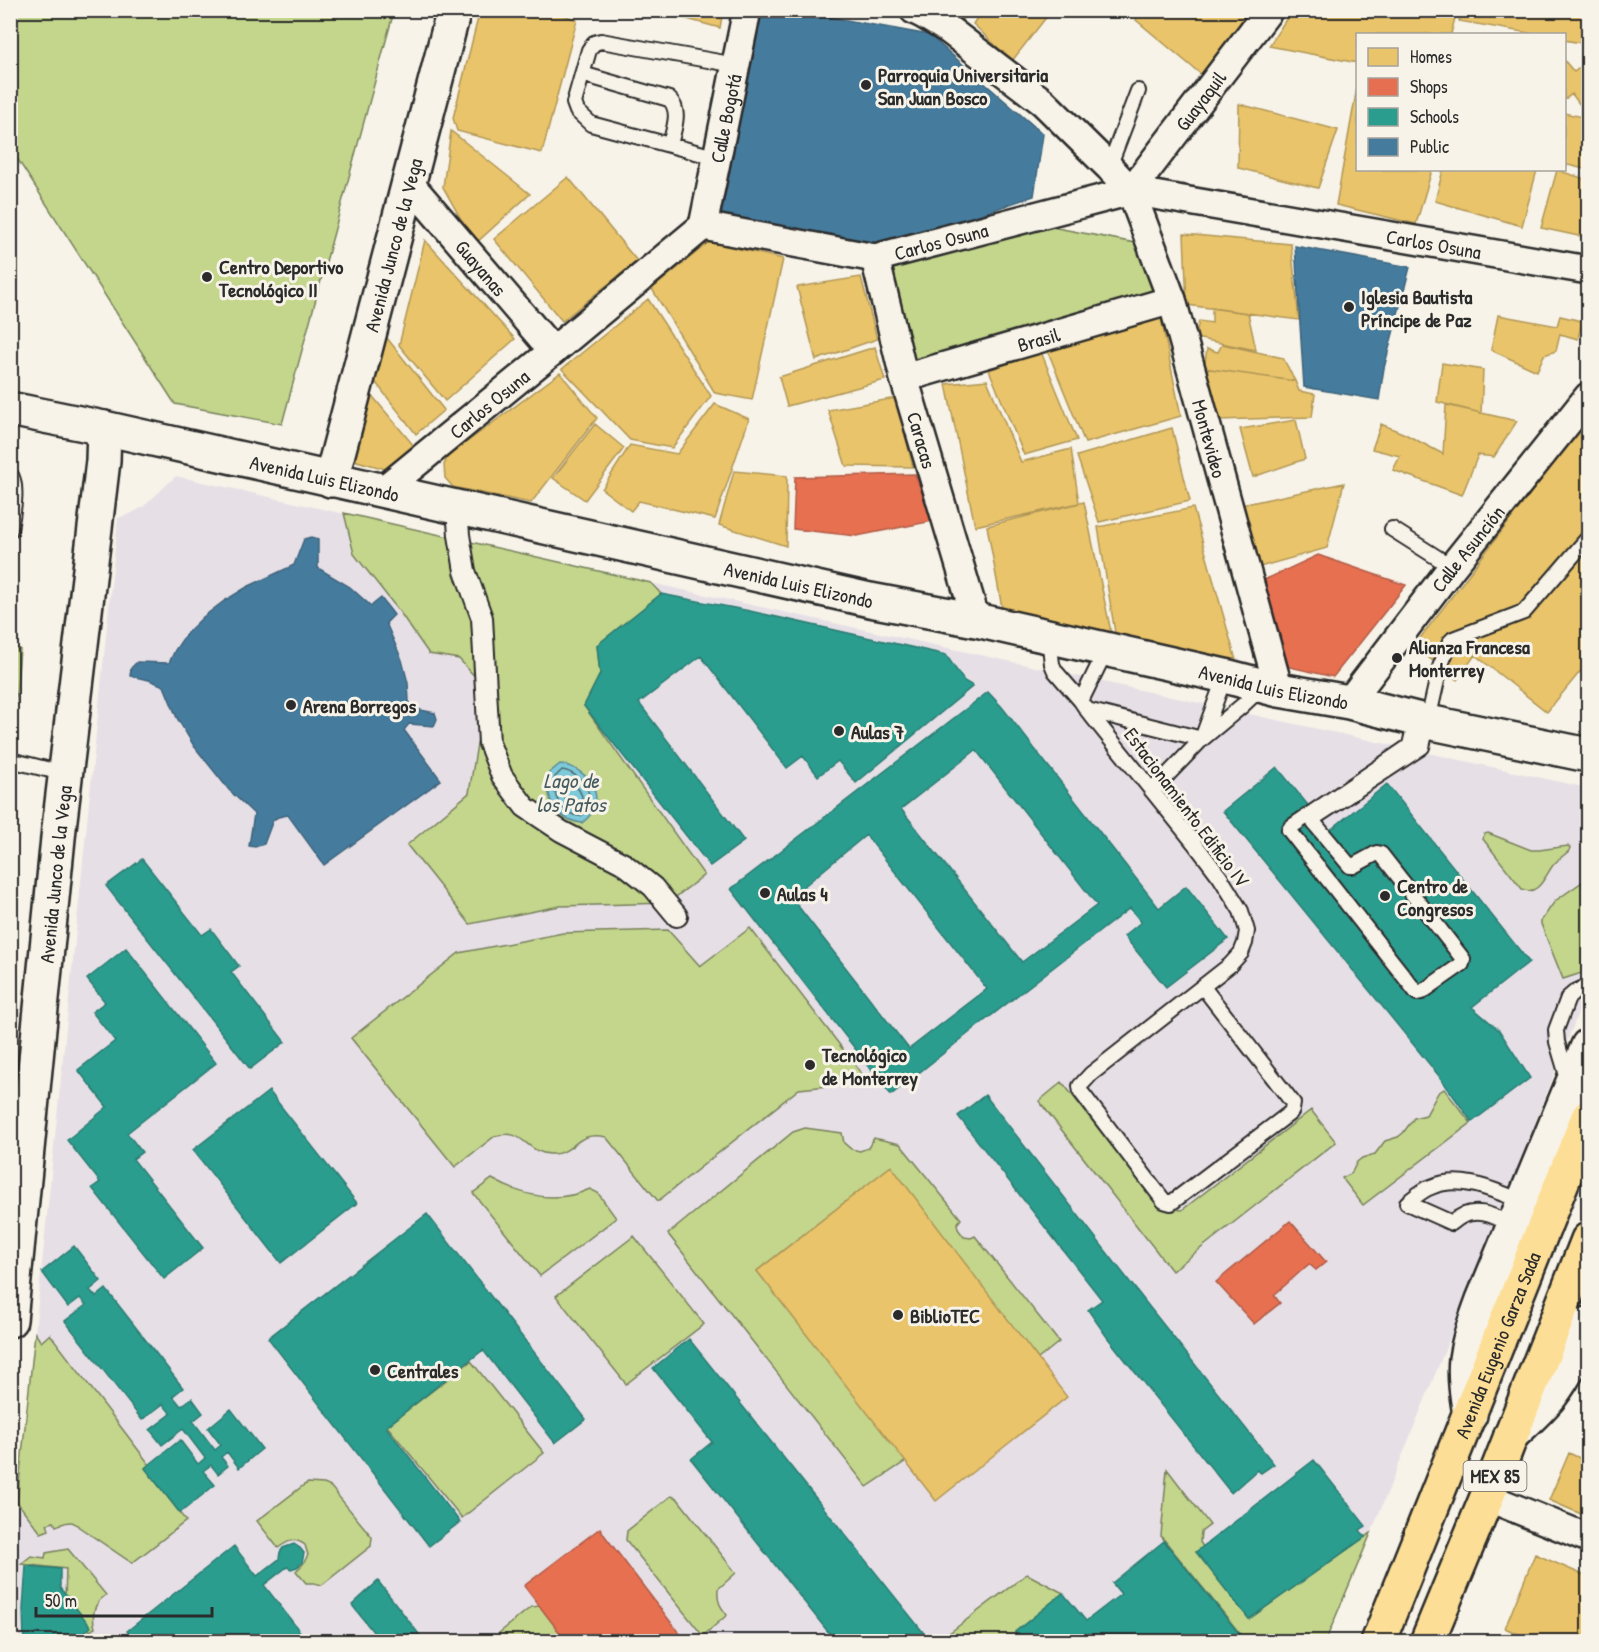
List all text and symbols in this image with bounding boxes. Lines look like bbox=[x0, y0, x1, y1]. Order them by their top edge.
legend bbox=[1356, 33, 1566, 171]
text: Homes bbox=[1410, 44, 1452, 69]
place label: Parroquia Universitaria San Juan Bosco bbox=[878, 61, 1048, 111]
street label: Guayaquil bbox=[1169, 64, 1232, 136]
street label: Calle Bogotá bbox=[703, 71, 747, 165]
text: Shops bbox=[1410, 74, 1448, 99]
marker: Parroquia Universitaria San Juan Bosco bbox=[859, 78, 873, 92]
text: Schools bbox=[1410, 104, 1459, 129]
text: Public bbox=[1410, 134, 1449, 159]
street label: Avenida Junco de la Vega bbox=[357, 155, 428, 335]
street label: Carlos Osuna bbox=[891, 216, 991, 266]
street label: Carlos Osuna bbox=[1384, 222, 1484, 265]
street label: Guayanas bbox=[450, 234, 514, 302]
place label: Centro Deportivo Tecnológico II bbox=[218, 253, 343, 304]
marker: Centro Deportivo Tecnológico II bbox=[200, 270, 214, 284]
place label: Iglesia Bautista Príncipe de Paz bbox=[1361, 283, 1472, 334]
marker: Iglesia Bautista Príncipe de Paz bbox=[1342, 300, 1356, 314]
street label: Brasil bbox=[1014, 320, 1064, 358]
street label: Carlos Osuna bbox=[443, 363, 535, 444]
street label: Montevideo bbox=[1186, 396, 1234, 481]
street label: Caracas bbox=[901, 408, 944, 472]
street label: Avenida Luis Elizondo bbox=[248, 448, 402, 507]
street label: Calle Asunción bbox=[1424, 499, 1510, 597]
street label: Avenida Luis Elizondo bbox=[722, 554, 876, 614]
place label: Alianza Francesa Monterrey bbox=[1409, 633, 1530, 684]
marker: Alianza Francesa Monterrey bbox=[1390, 651, 1404, 665]
street label: Avenida Luis Elizondo bbox=[1197, 657, 1350, 715]
place label: Arena Borregos bbox=[303, 692, 416, 720]
marker: Arena Borregos bbox=[284, 698, 298, 712]
place label: Aulas 7 bbox=[851, 718, 904, 745]
street label: Estacionamiento Edificio IV bbox=[1118, 722, 1256, 893]
marker: Aulas 7 bbox=[832, 724, 846, 738]
water label: Lago de los Patos bbox=[536, 766, 607, 819]
street label: Avenida Junco de la Vega bbox=[32, 784, 78, 964]
place label: Centro de Congresos bbox=[1397, 872, 1473, 923]
place label: Aulas 4 bbox=[777, 880, 828, 907]
marker: Aulas 4 bbox=[758, 886, 772, 900]
marker: Centro de Congresos bbox=[1378, 889, 1392, 903]
place label: Tecnológico de Monterrey bbox=[821, 1041, 919, 1092]
marker: Tecnológico de Monterrey bbox=[803, 1058, 817, 1072]
street label: Avenida Eugenio Garza Sada bbox=[1447, 1248, 1546, 1442]
place label: BiblioTEC bbox=[910, 1302, 980, 1329]
marker: BiblioTEC bbox=[891, 1308, 905, 1322]
place label: Centrales bbox=[387, 1357, 459, 1384]
marker: Centrales bbox=[368, 1363, 382, 1377]
road number: MEX 85 bbox=[1464, 1461, 1526, 1491]
scale bar bbox=[36, 1580, 212, 1618]
text: 50 m bbox=[45, 1588, 77, 1613]

